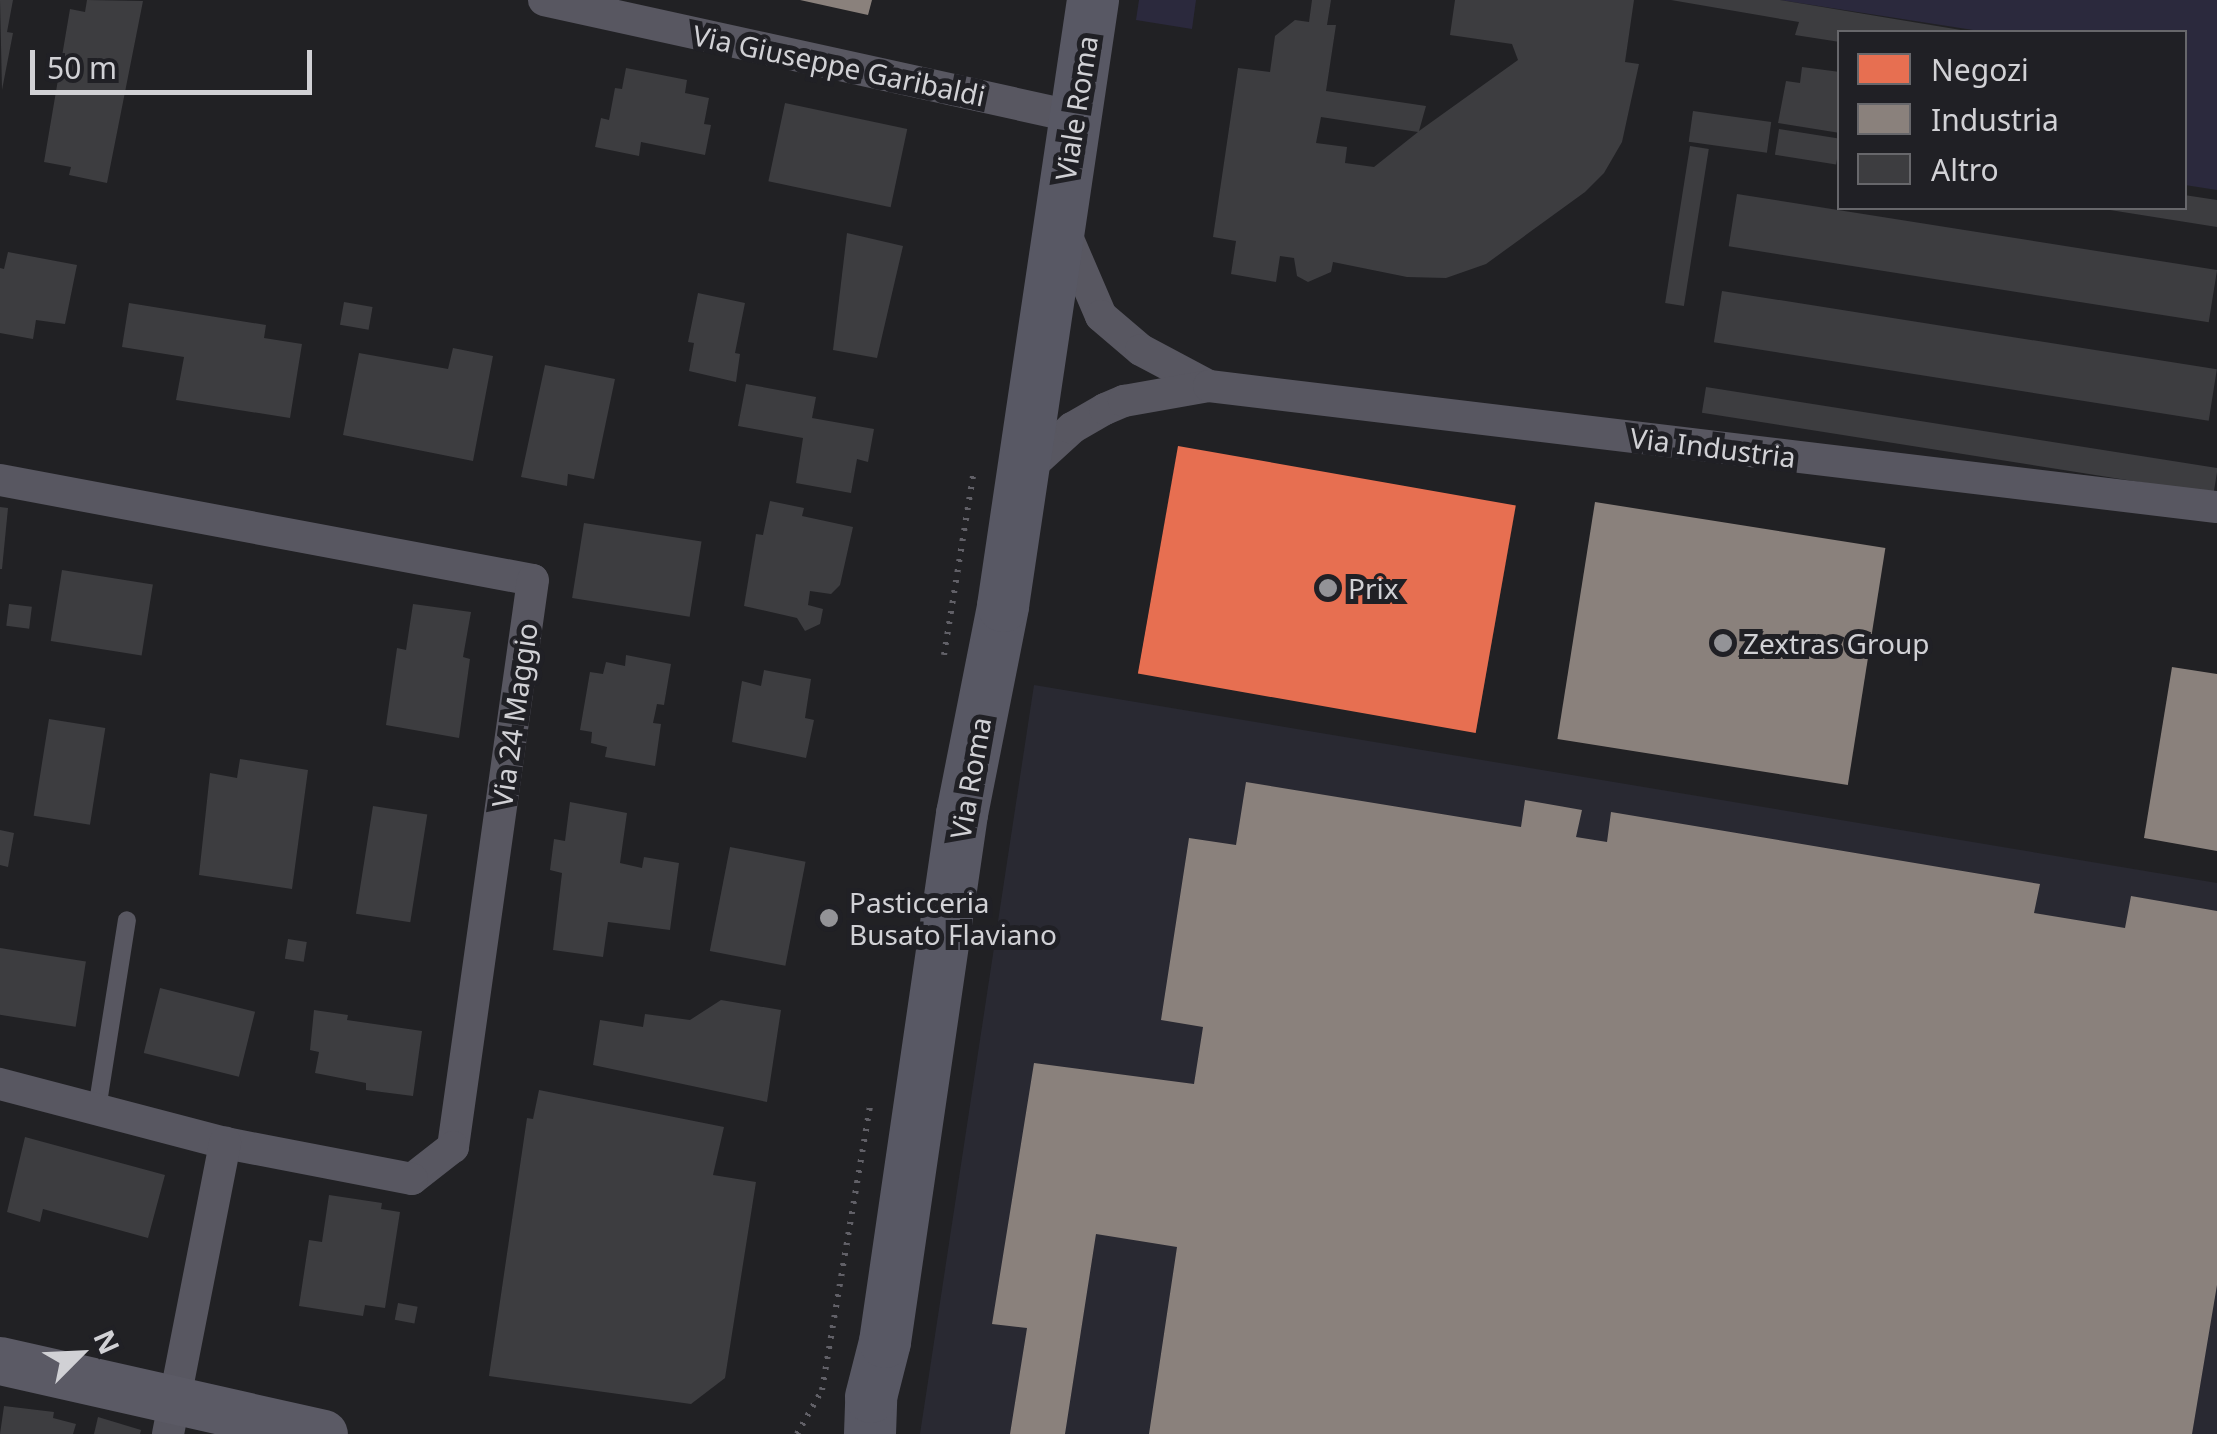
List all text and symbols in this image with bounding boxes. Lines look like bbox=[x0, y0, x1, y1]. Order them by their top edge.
street label: Via Giuseppe Garibaldi bbox=[690, 18, 988, 112]
scale bar bbox=[35, 30, 318, 92]
legend bbox=[1837, 30, 2187, 210]
street label: Viale Roma bbox=[1048, 33, 1104, 183]
text: 50 m bbox=[47, 47, 117, 88]
text: Negozi bbox=[1931, 49, 2029, 90]
text: Industria bbox=[1931, 99, 2059, 140]
text: Altro bbox=[1931, 149, 1999, 190]
street label: Via Industria bbox=[1628, 420, 1798, 474]
place label: Prix bbox=[1348, 571, 1399, 605]
marker: Prix bbox=[1317, 577, 1339, 599]
street label: Via 24 Maggio bbox=[484, 621, 544, 809]
place label: Zextras Group bbox=[1743, 626, 1929, 660]
marker: Zextras Group bbox=[1712, 632, 1734, 654]
street label: Via Roma bbox=[943, 714, 997, 842]
place label: Pasticceria Busato Flaviano bbox=[849, 885, 1057, 951]
marker: Pasticceria Busato Flaviano bbox=[818, 907, 840, 929]
north arrow bbox=[30, 1304, 130, 1404]
text: N bbox=[85, 1324, 129, 1360]

